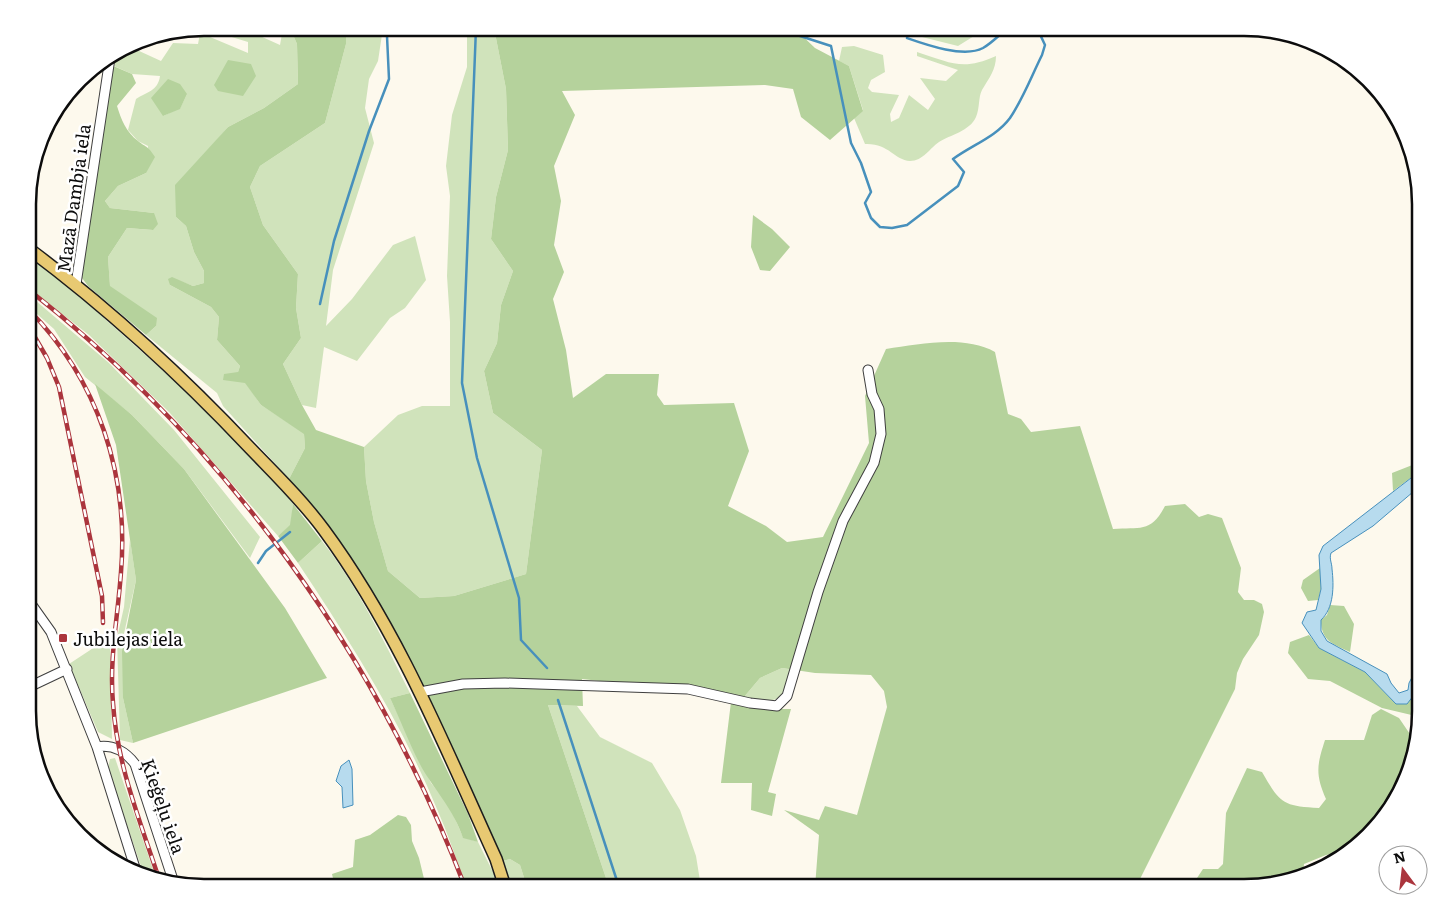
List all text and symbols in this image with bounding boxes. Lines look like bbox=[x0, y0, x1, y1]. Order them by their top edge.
street label: Mazā Dambja iela bbox=[49, 122, 97, 274]
place label: Jubilejas iela bbox=[73, 625, 183, 652]
marker: Jubilejas iela bbox=[57, 632, 69, 644]
street label: Ķieģeļu iela bbox=[135, 755, 193, 858]
north arrow bbox=[1378, 845, 1428, 895]
text: N bbox=[1391, 845, 1408, 868]

